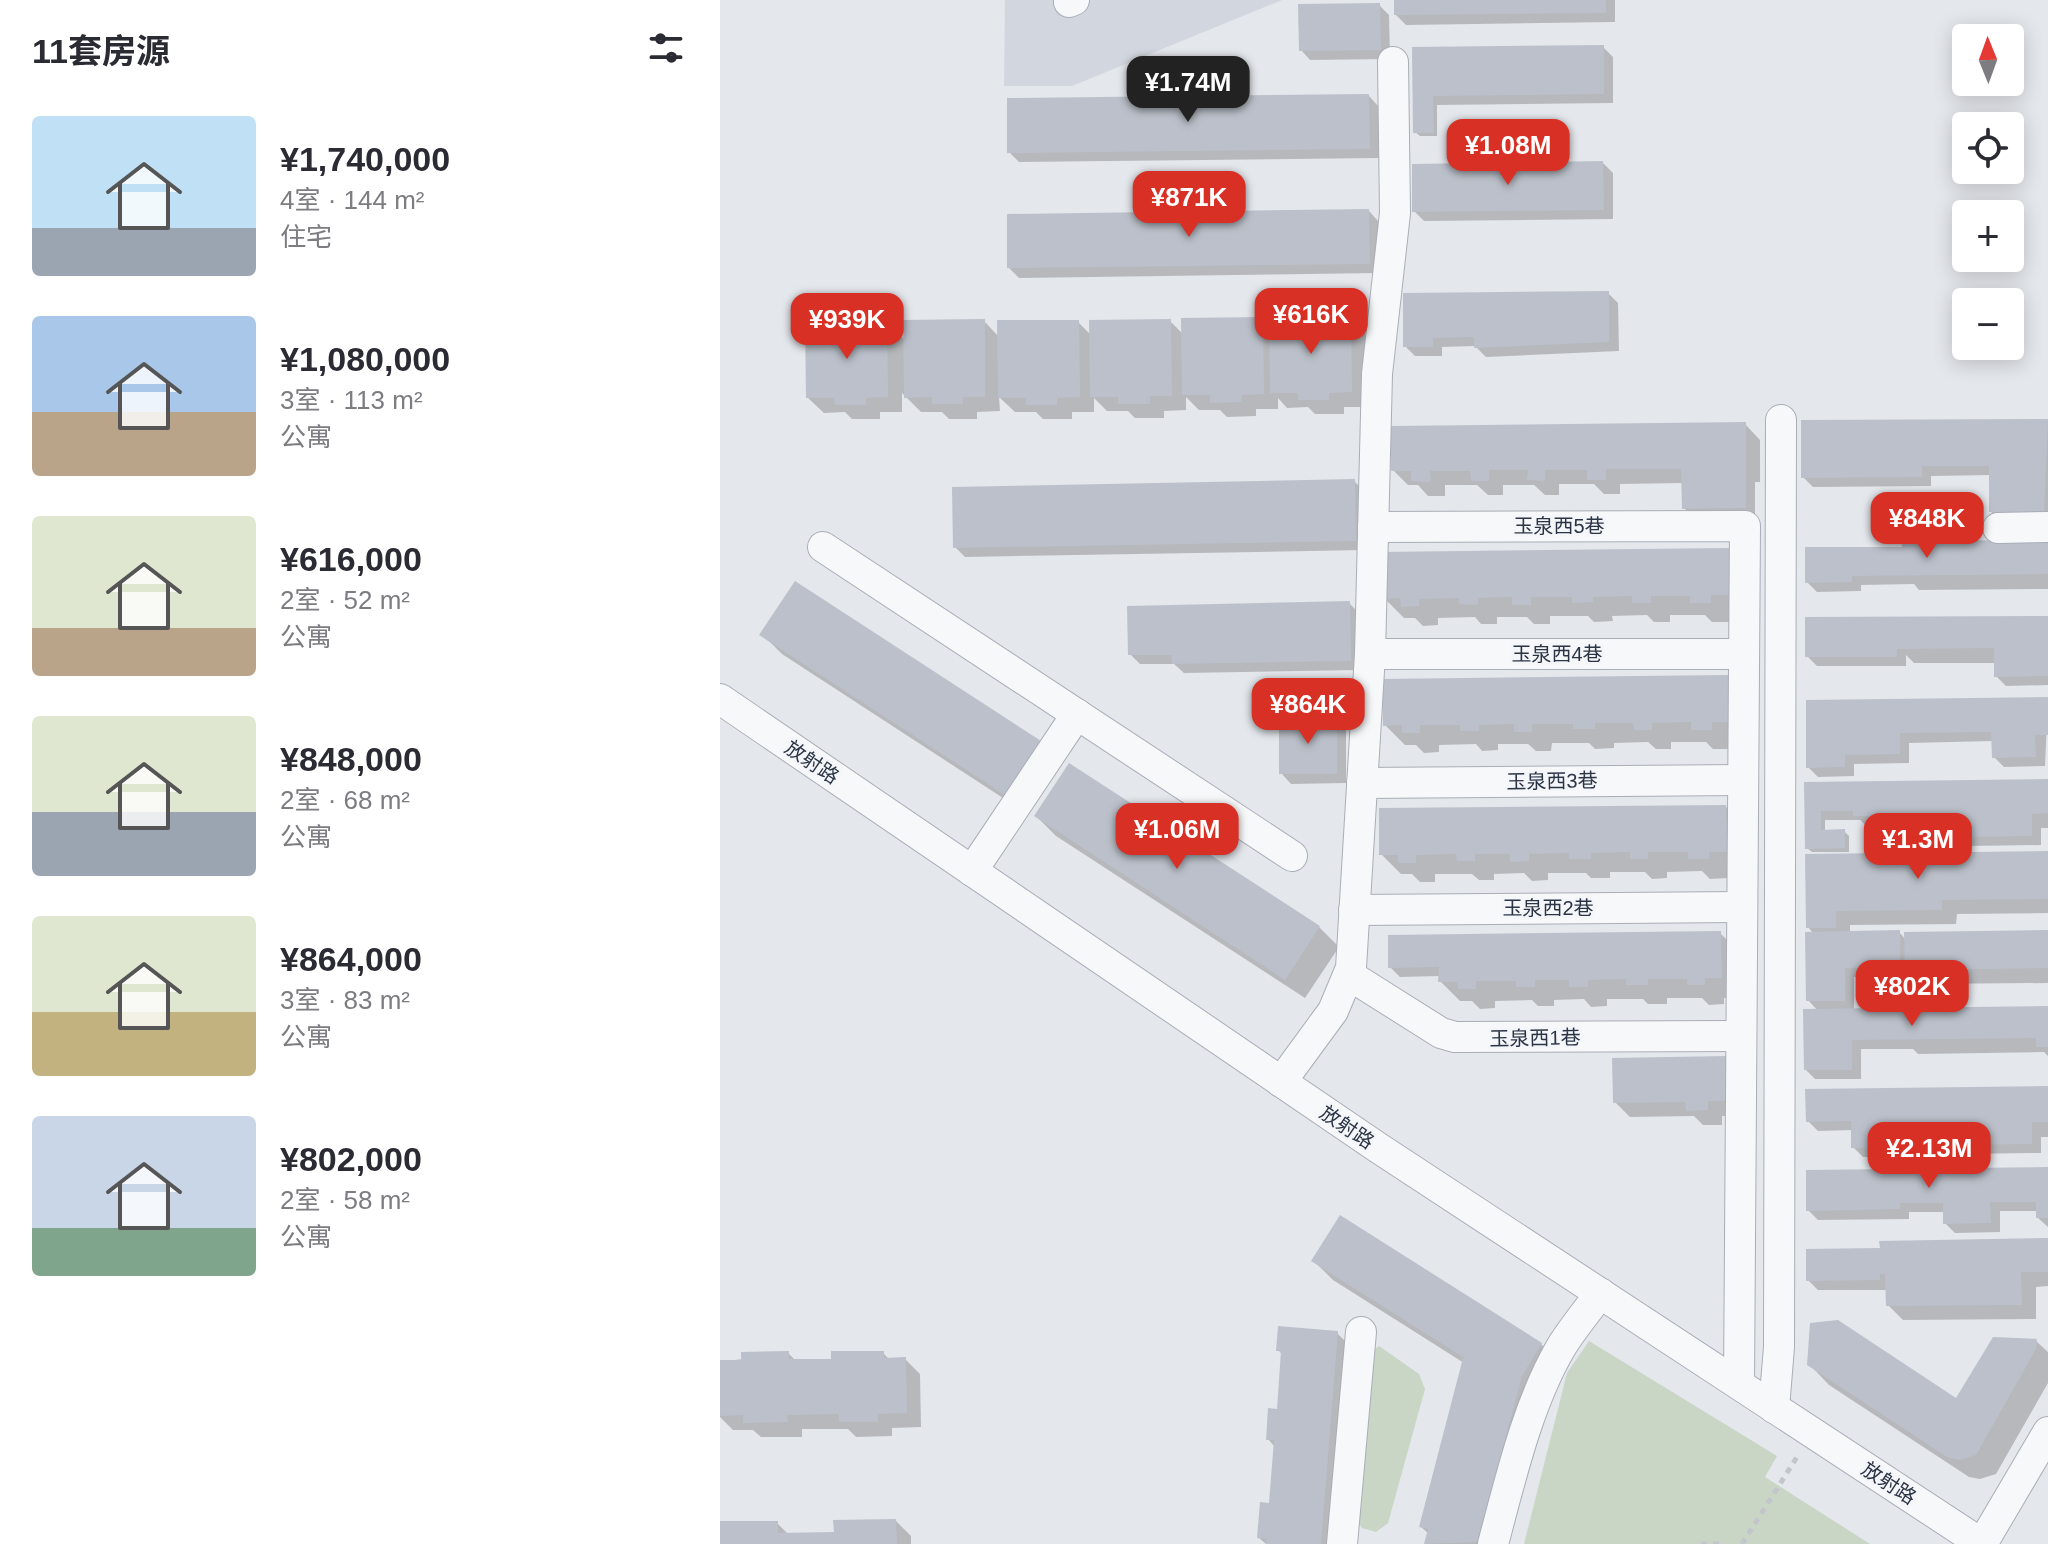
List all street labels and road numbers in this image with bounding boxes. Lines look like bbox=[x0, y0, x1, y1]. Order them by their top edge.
street label: 玉泉西5巷 bbox=[1513, 515, 1605, 537]
street label: 玉泉西4巷 bbox=[1511, 643, 1603, 665]
street label: 放射路 bbox=[781, 736, 843, 788]
street label: 玉泉西3巷 bbox=[1506, 769, 1598, 793]
street label: 玉泉西2巷 bbox=[1502, 897, 1594, 919]
street label: 玉泉西1巷 bbox=[1489, 1026, 1581, 1050]
street label: 放射路 bbox=[1316, 1101, 1378, 1153]
street label: 放射路 bbox=[1858, 1457, 1920, 1509]

